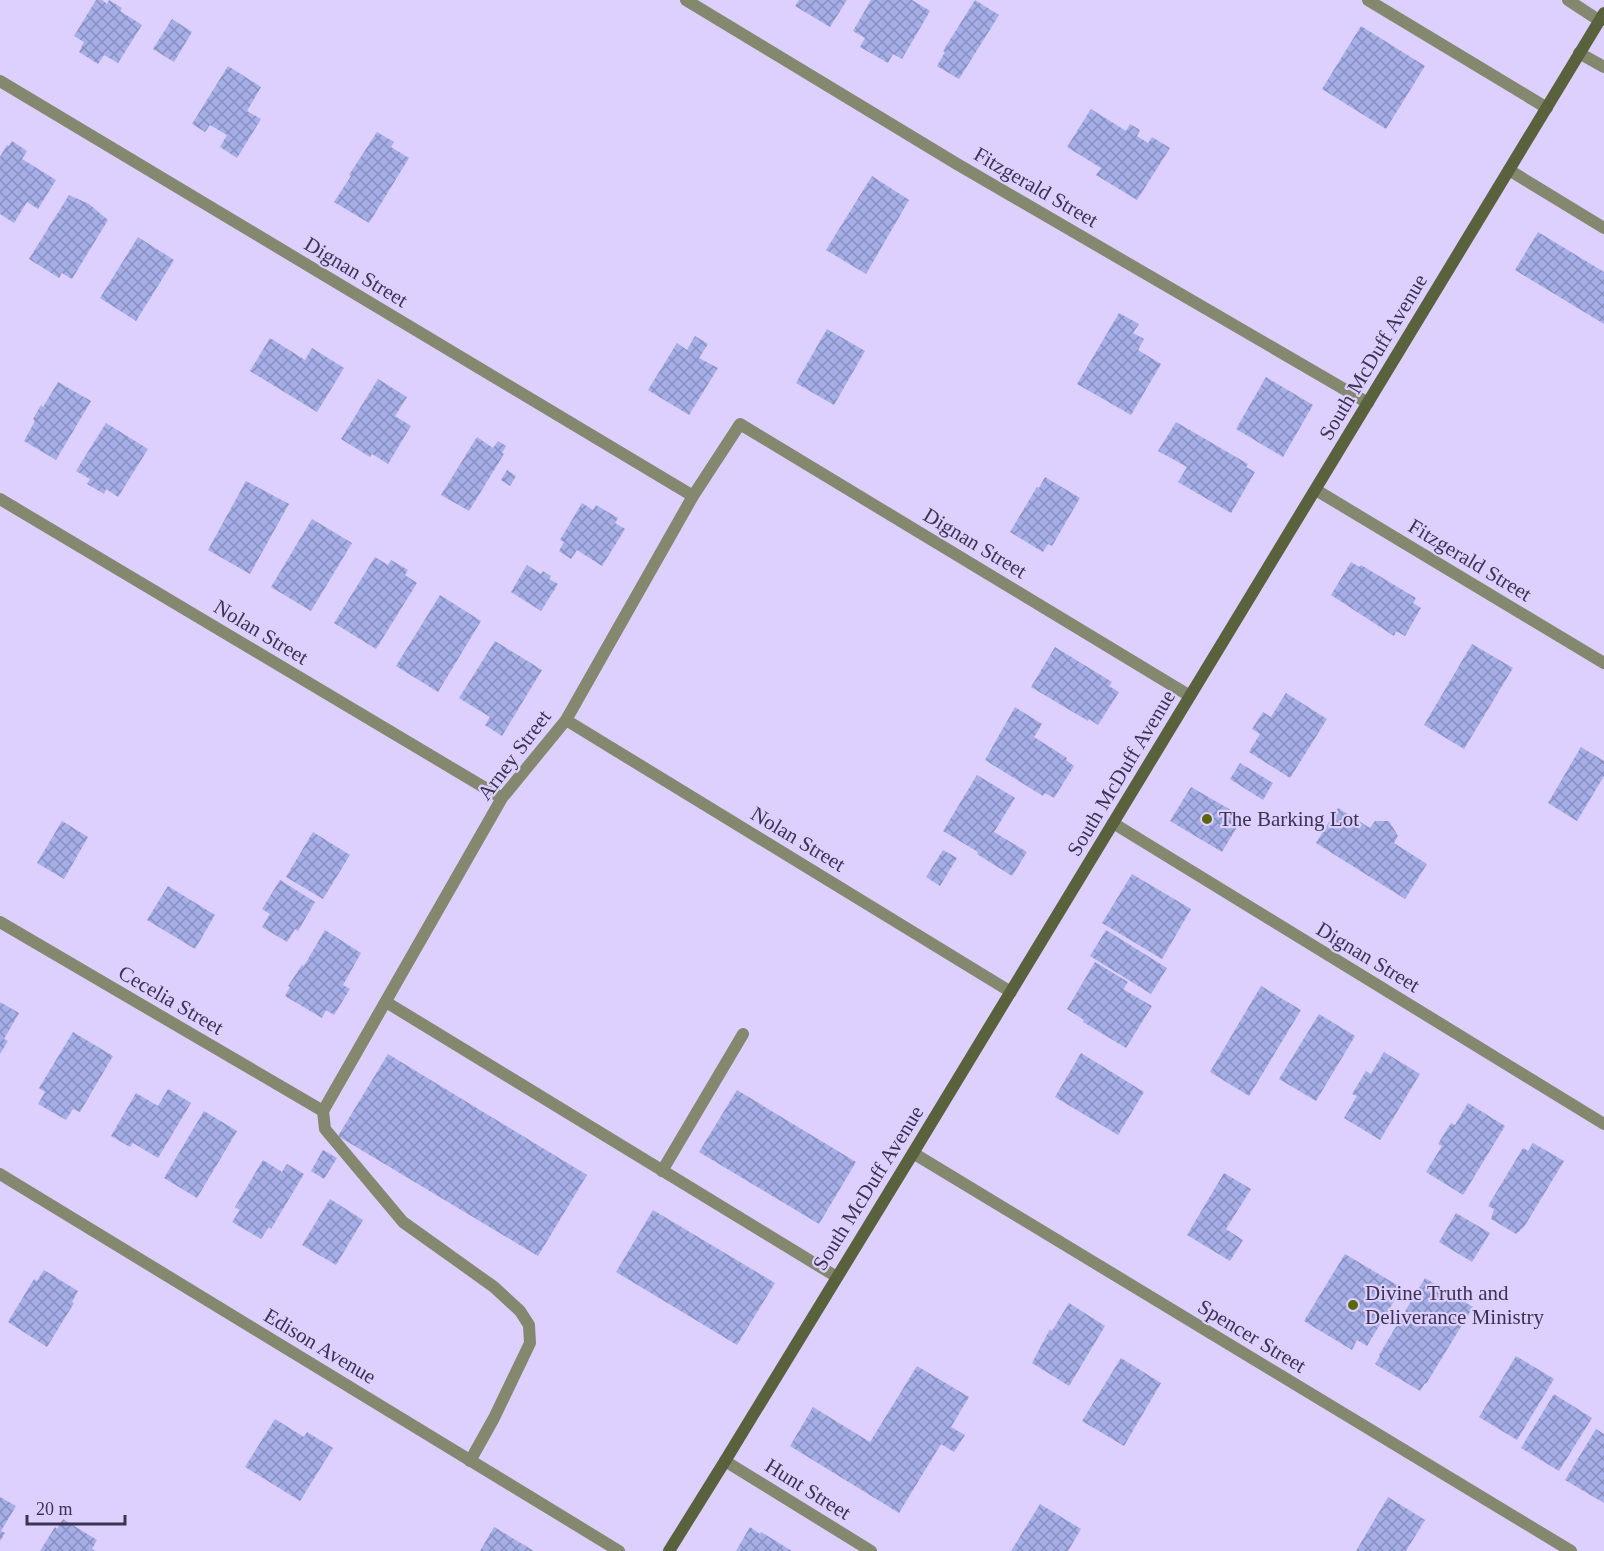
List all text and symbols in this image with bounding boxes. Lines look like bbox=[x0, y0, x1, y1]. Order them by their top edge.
street label: Fitzgerald Street bbox=[970, 142, 1102, 232]
street label: Dignan Street bbox=[300, 232, 412, 312]
street label: South McDuff Avenue bbox=[1314, 270, 1432, 444]
street label: Dignan Street bbox=[919, 503, 1031, 583]
street label: Fitzgerald Street bbox=[1404, 514, 1536, 606]
street label: Nolan Street bbox=[210, 595, 313, 670]
street label: South McDuff Avenue bbox=[1062, 686, 1180, 860]
street label: Arney Street bbox=[472, 705, 556, 805]
street label: Nolan Street bbox=[747, 802, 850, 877]
place label: The Barking Lot bbox=[1219, 807, 1359, 831]
marker: The Barking Lot bbox=[1200, 812, 1214, 826]
street label: Dignan Street bbox=[1312, 917, 1424, 997]
street label: Cecelia Street bbox=[114, 960, 228, 1040]
street label: South McDuff Avenue bbox=[808, 1101, 928, 1275]
place label: Divine Truth and Deliverance Ministry bbox=[1365, 1281, 1545, 1329]
street label: Spencer Street bbox=[1194, 1294, 1311, 1378]
marker: Divine Truth and Deliverance Ministry bbox=[1346, 1298, 1360, 1312]
street label: Edison Avenue bbox=[260, 1303, 380, 1389]
street label: Hunt Street bbox=[761, 1453, 855, 1525]
scale bar bbox=[27, 1488, 124, 1526]
text: 20 m bbox=[36, 1499, 73, 1519]

